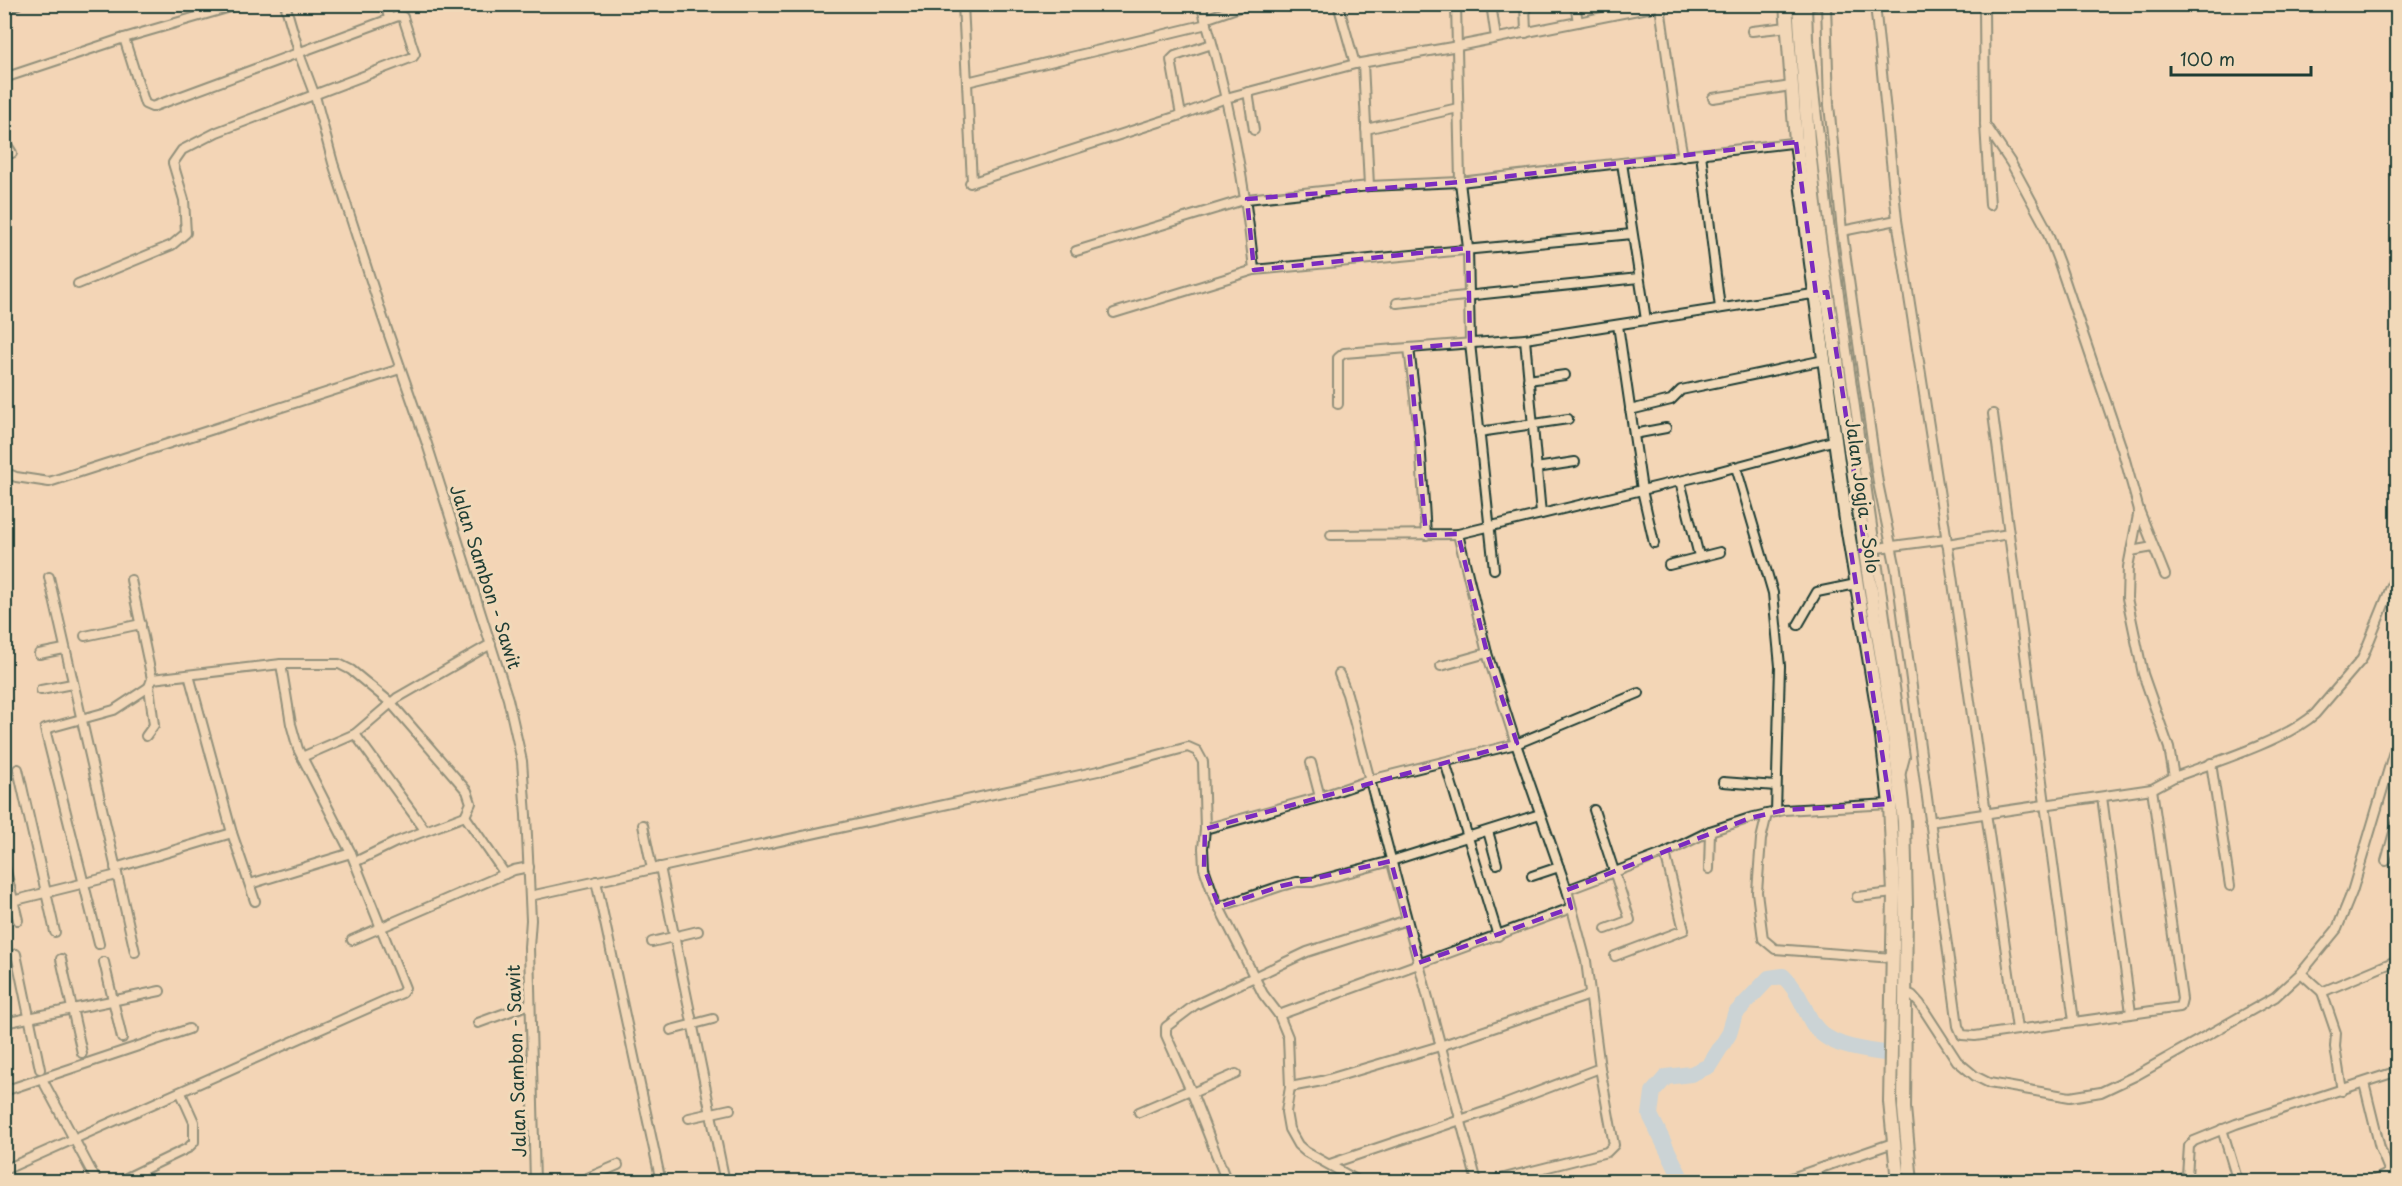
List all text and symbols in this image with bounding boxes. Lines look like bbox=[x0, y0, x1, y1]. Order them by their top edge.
scale bar bbox=[2171, 39, 2310, 77]
text: 100 m bbox=[2180, 45, 2235, 72]
street label: Jalan Jogja - Solo bbox=[1839, 416, 1888, 575]
street label: Jalan Sambon - Sawit bbox=[444, 481, 529, 672]
street label: Jalan Sambon - Sawit bbox=[499, 964, 532, 1158]

